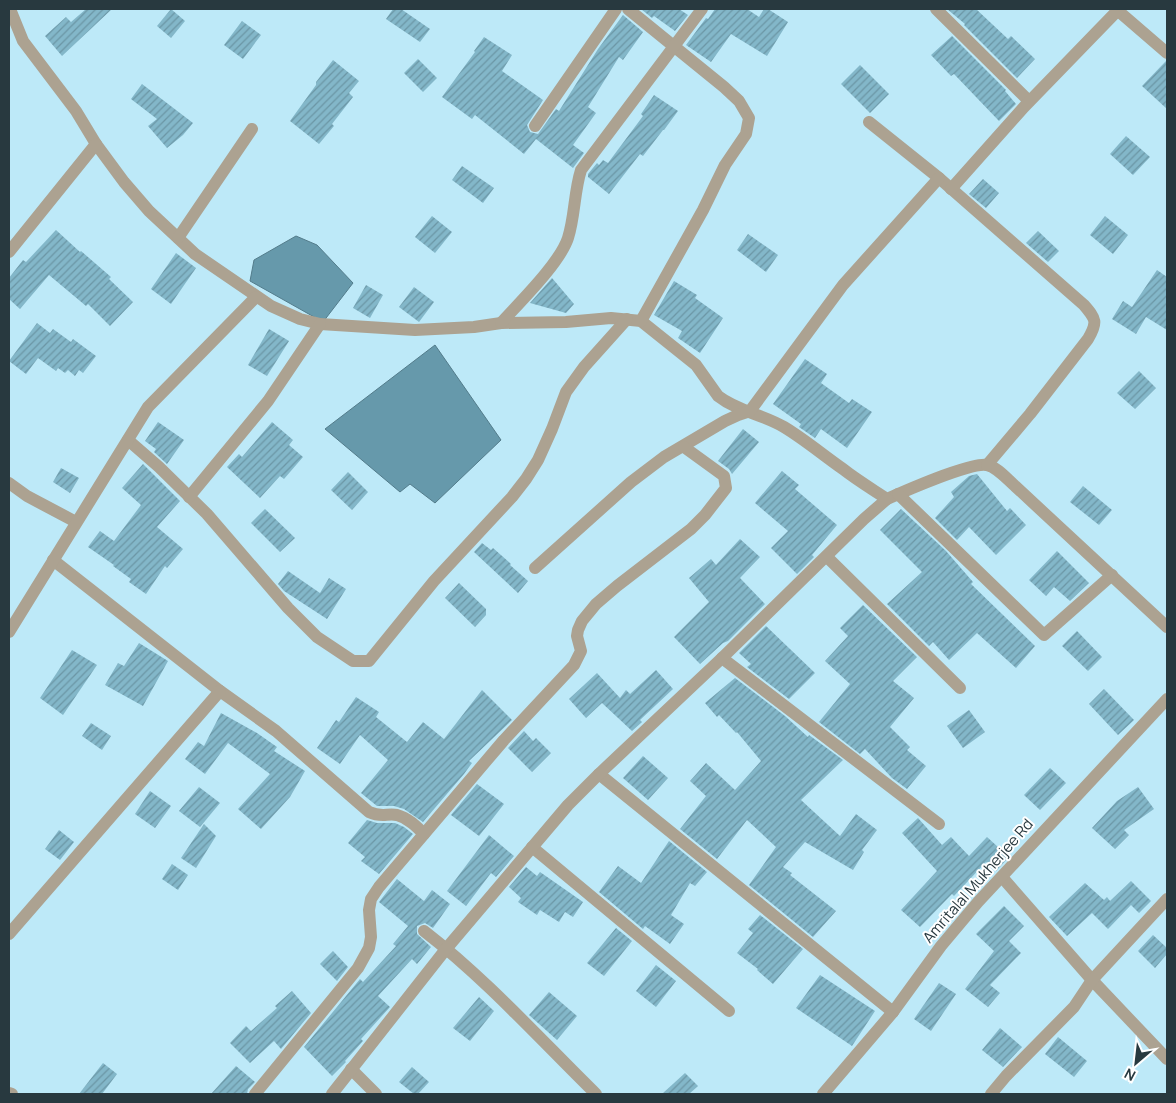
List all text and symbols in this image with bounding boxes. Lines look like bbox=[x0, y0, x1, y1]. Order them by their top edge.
street label: Amritalal Mukherjee Rd bbox=[918, 814, 1038, 947]
north arrow bbox=[1111, 1038, 1161, 1088]
text: N bbox=[1121, 1064, 1139, 1086]

